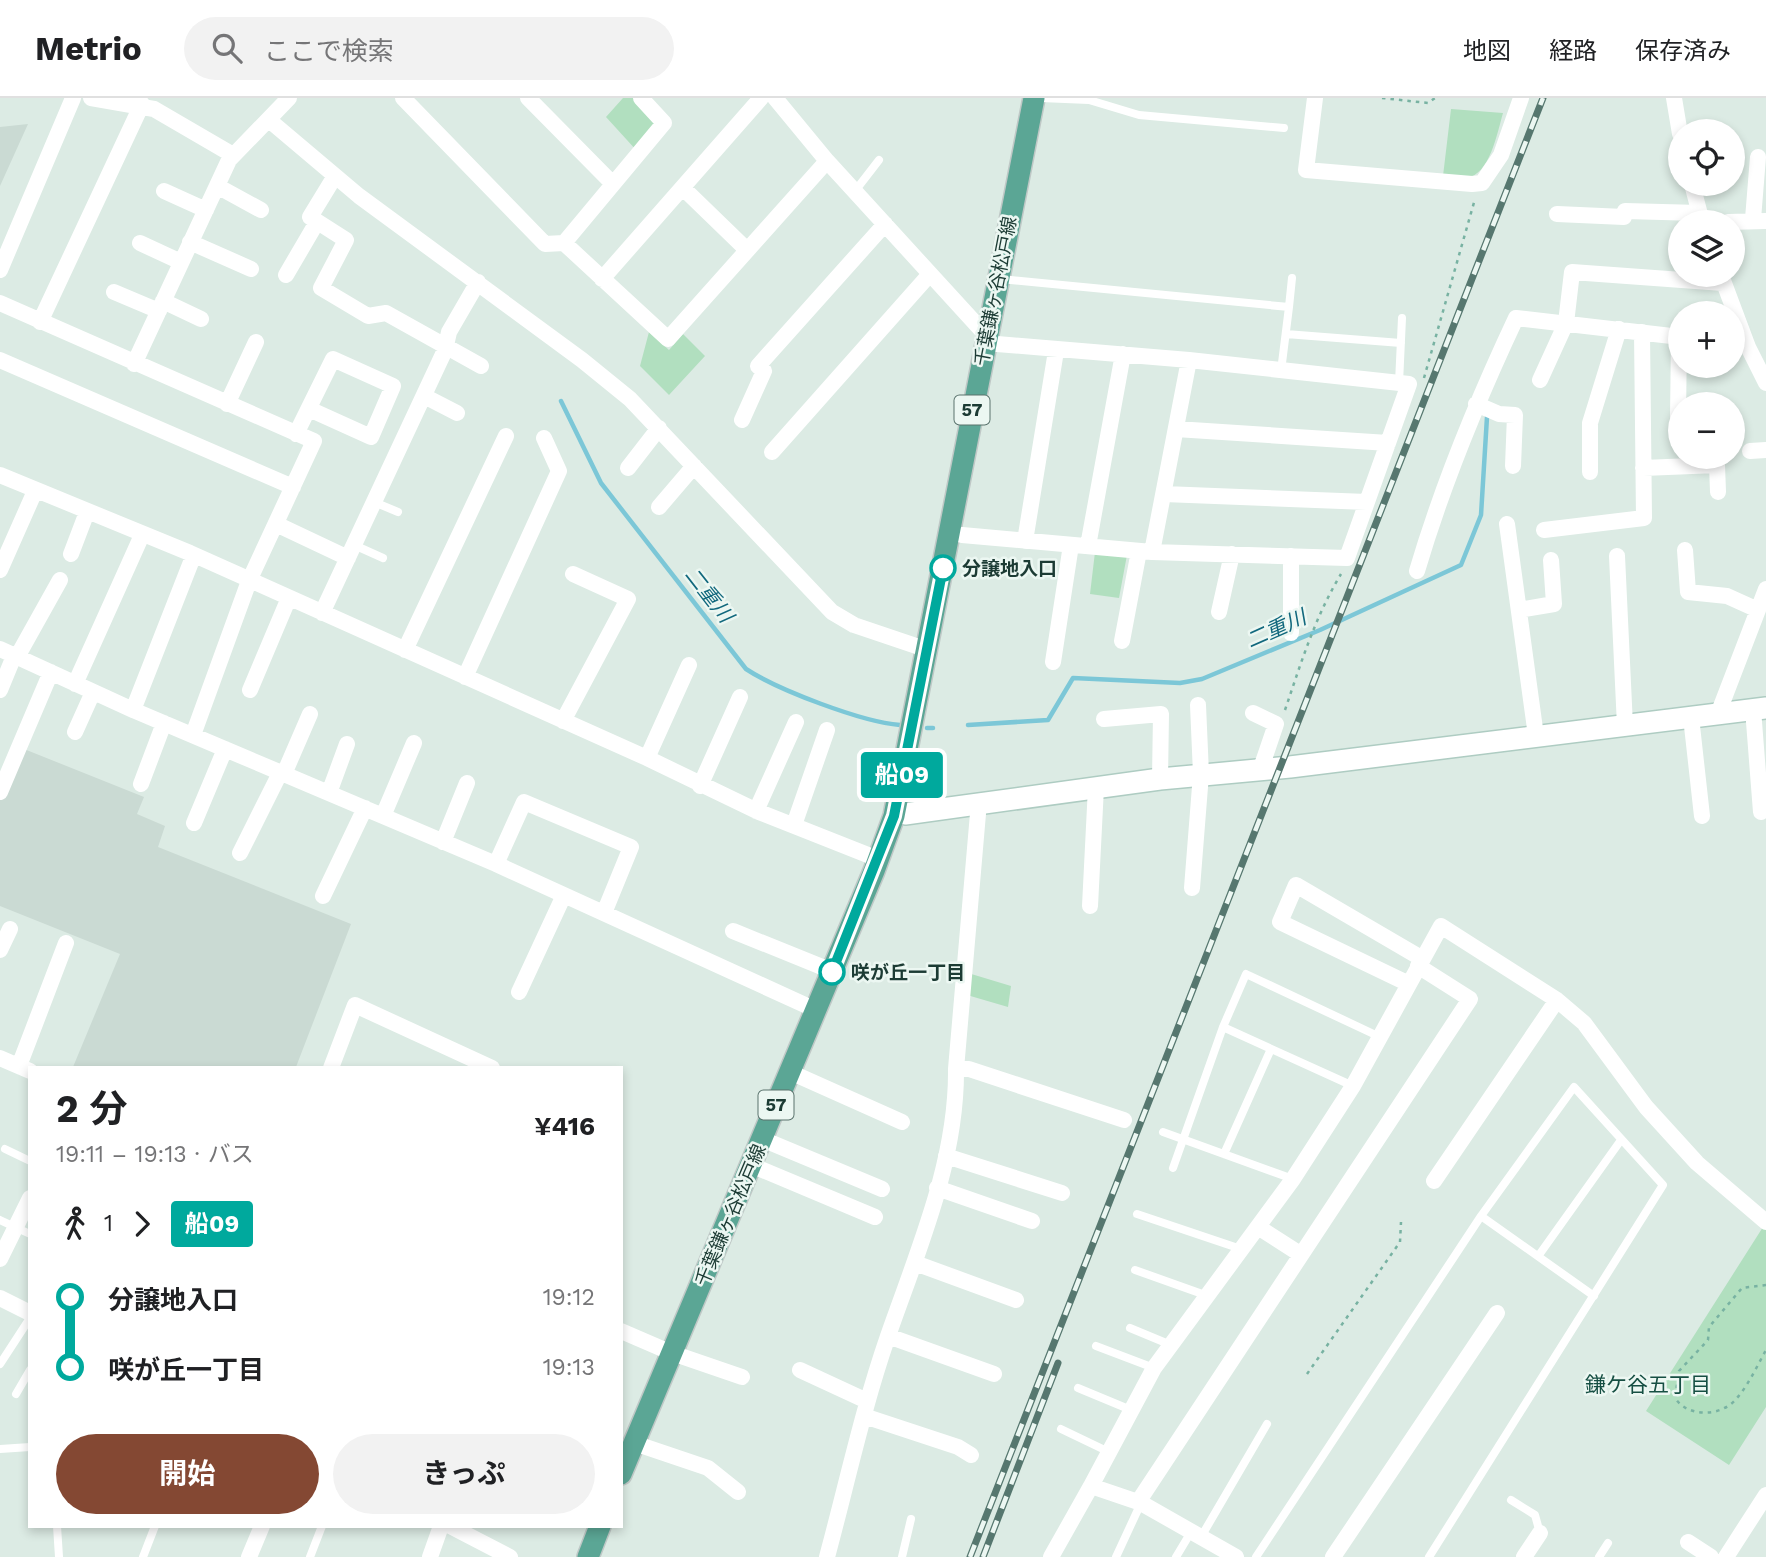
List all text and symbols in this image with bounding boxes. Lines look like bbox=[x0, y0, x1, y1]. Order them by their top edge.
search box bbox=[184, 17, 674, 80]
text: Metrio bbox=[35, 29, 142, 68]
icon: search bbox=[208, 29, 246, 67]
text: ここで検索 bbox=[264, 36, 394, 66]
text: 地図 bbox=[1463, 37, 1511, 65]
text: 経路 bbox=[1549, 37, 1597, 65]
text: 保存済み bbox=[1635, 37, 1731, 65]
map controls bbox=[1668, 119, 1745, 469]
button: locate bbox=[1668, 119, 1745, 196]
button: layers bbox=[1668, 210, 1745, 287]
street label: 千葉鎌ヶ谷松戸線 bbox=[970, 214, 1021, 368]
button: + bbox=[1668, 301, 1745, 378]
button: − bbox=[1668, 392, 1745, 469]
road number: 57 bbox=[954, 396, 990, 424]
marker: 分譲地入口 bbox=[930, 555, 956, 581]
place label: 分譲地入口 bbox=[962, 557, 1057, 580]
water label: 二重川 bbox=[680, 562, 740, 629]
water label: 二重川 bbox=[1242, 603, 1311, 653]
line badge: 船09 bbox=[862, 752, 942, 798]
text: 船09 bbox=[875, 761, 929, 789]
marker: 咲が丘一丁目 bbox=[819, 959, 845, 985]
place label: 咲が丘一丁目 bbox=[851, 961, 965, 984]
text: 2 分 bbox=[56, 1087, 128, 1131]
road number: 57 bbox=[758, 1090, 794, 1120]
text: ¥416 bbox=[534, 1111, 595, 1141]
text: 19:11 – 19:13 · バス bbox=[56, 1141, 254, 1168]
street label: 千葉鎌ヶ谷松戸線 bbox=[690, 1141, 771, 1290]
icon: walk bbox=[56, 1205, 94, 1243]
icon: forward bbox=[123, 1205, 161, 1243]
text: 1 bbox=[104, 1210, 113, 1237]
text: 船09 bbox=[185, 1210, 239, 1238]
text: 19:12 bbox=[543, 1284, 595, 1311]
text: 分譲地入口 bbox=[108, 1285, 238, 1315]
text: 19:13 bbox=[543, 1354, 595, 1381]
text: 咲が丘一丁目 bbox=[108, 1355, 264, 1385]
district label: 鎌ケ谷五丁目 bbox=[1585, 1372, 1711, 1397]
button: 開始 bbox=[56, 1434, 319, 1514]
button: きっぷ bbox=[333, 1434, 595, 1514]

